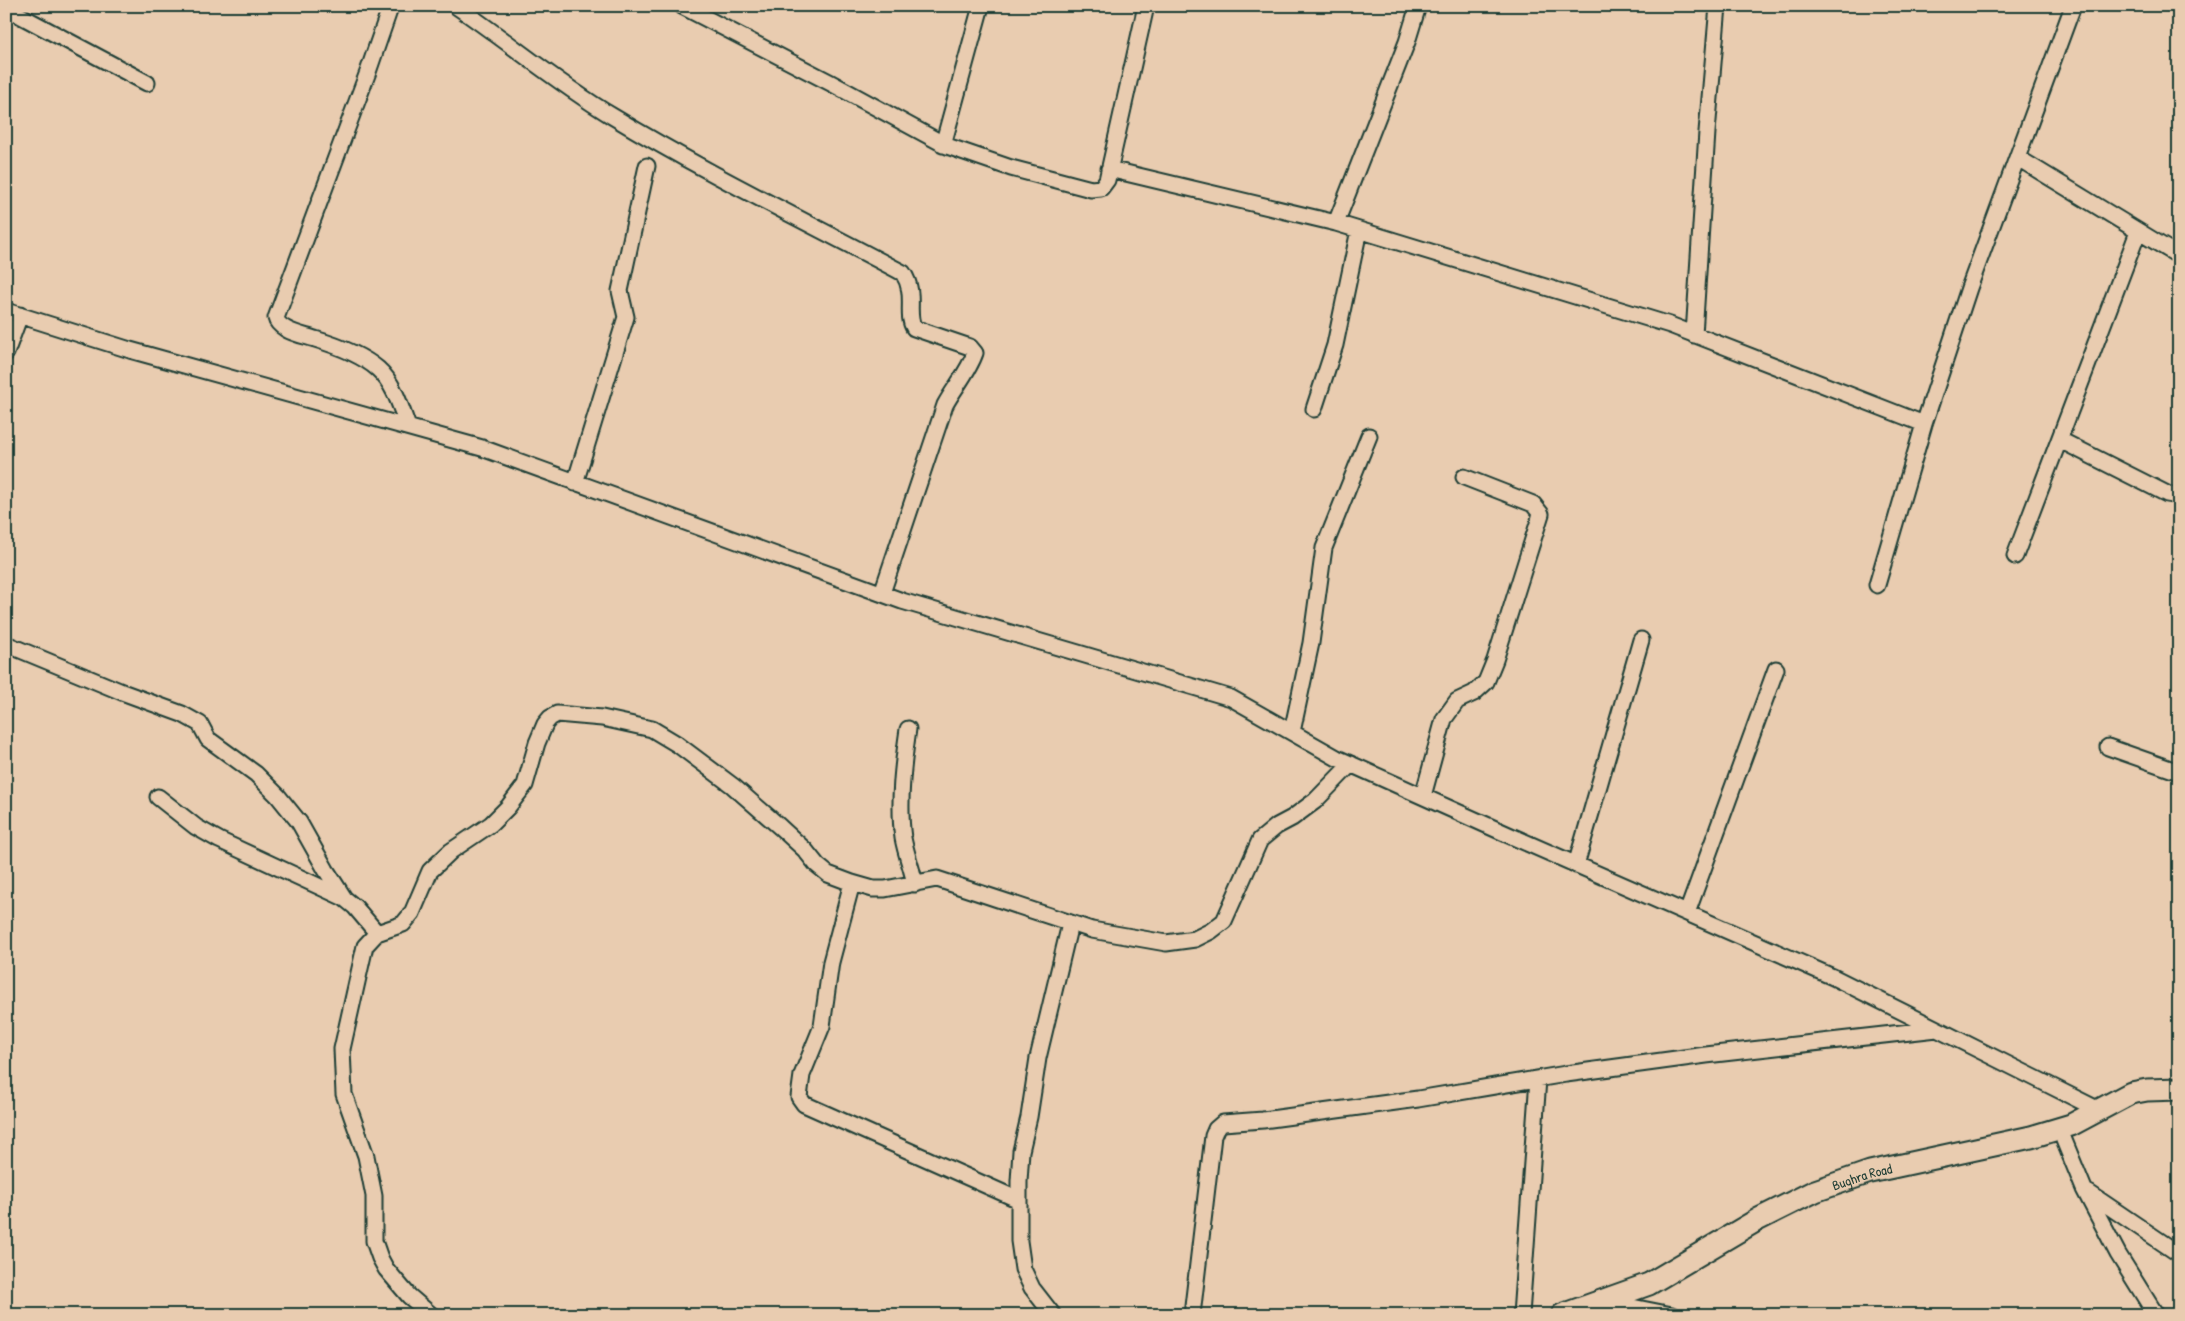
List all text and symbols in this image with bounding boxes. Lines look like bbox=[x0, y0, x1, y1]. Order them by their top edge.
street label: Bughra Road bbox=[1829, 1158, 1894, 1194]

